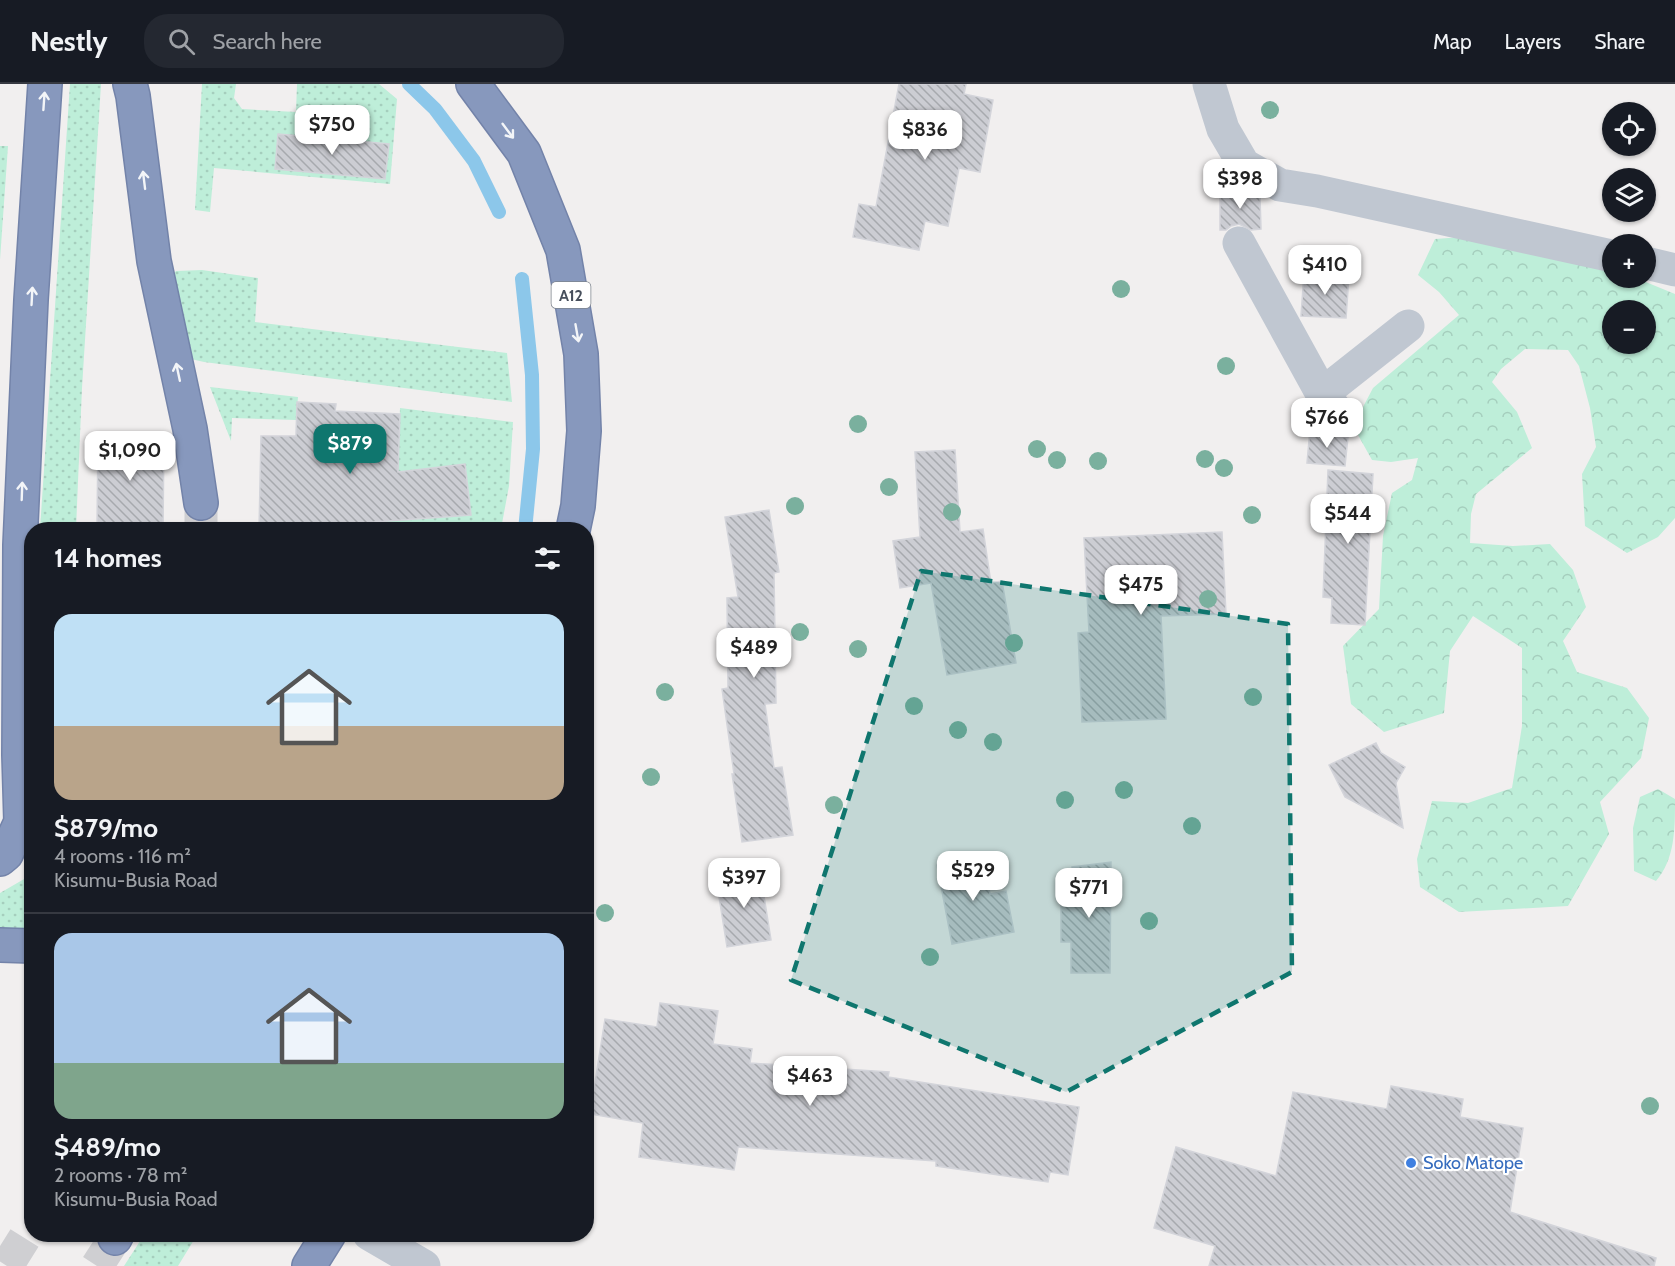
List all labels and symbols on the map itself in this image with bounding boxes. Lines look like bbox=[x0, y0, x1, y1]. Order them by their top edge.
one-way arrow bbox=[39, 92, 50, 112]
pin: $750 bbox=[296, 105, 368, 156]
pin: $836 bbox=[889, 110, 961, 161]
one-way arrow bbox=[501, 122, 514, 138]
pin: $398 bbox=[1204, 159, 1276, 210]
one-way arrow bbox=[138, 170, 149, 190]
pin: $410 bbox=[1289, 245, 1361, 296]
road number: A12 bbox=[552, 282, 590, 308]
one-way arrow bbox=[26, 287, 37, 307]
one-way arrow bbox=[572, 322, 583, 342]
one-way arrow bbox=[171, 362, 183, 381]
pin: $766 bbox=[1291, 398, 1363, 449]
pin: $879 bbox=[314, 424, 386, 475]
pin: $1,090 bbox=[81, 431, 179, 482]
one-way arrow bbox=[16, 481, 27, 501]
pin: $544 bbox=[1312, 494, 1384, 545]
pin: $475 bbox=[1105, 565, 1177, 616]
pin: $489 bbox=[718, 628, 790, 679]
pin: $529 bbox=[937, 851, 1009, 902]
pin: $397 bbox=[708, 858, 780, 909]
pin: $771 bbox=[1053, 868, 1125, 919]
pin: $463 bbox=[774, 1056, 846, 1107]
place label: Soko Matope bbox=[1423, 1152, 1523, 1174]
marker: Soko Matope bbox=[1404, 1156, 1418, 1170]

